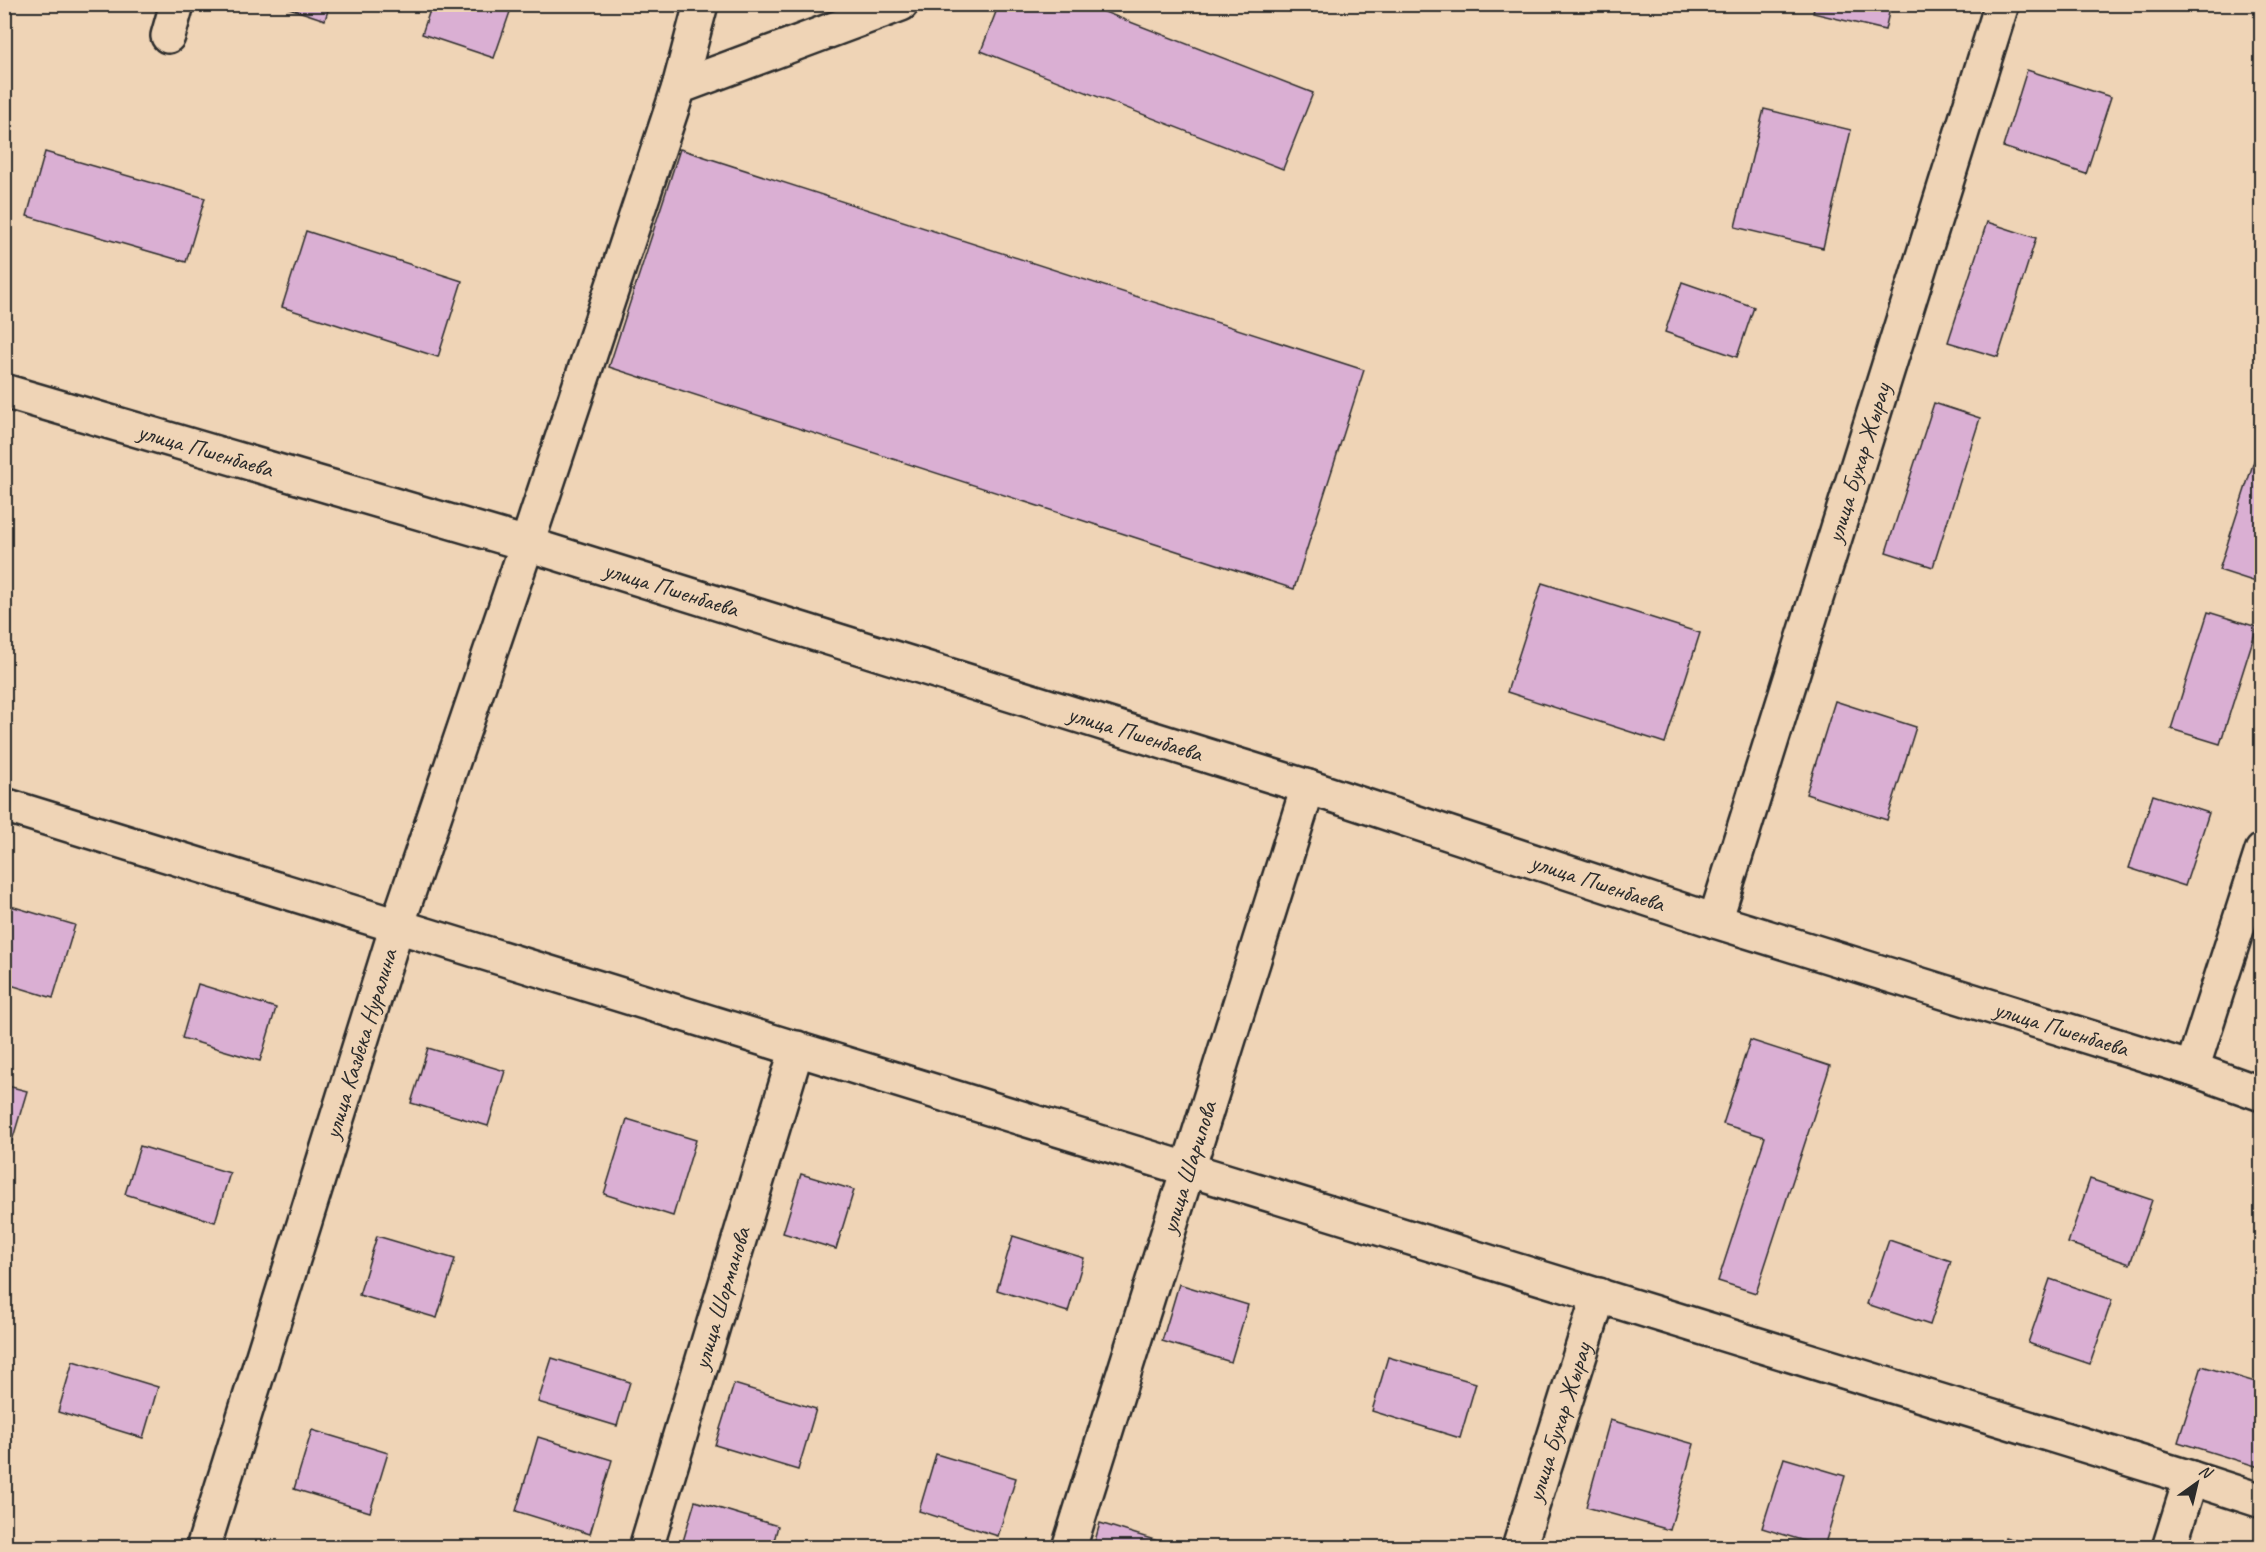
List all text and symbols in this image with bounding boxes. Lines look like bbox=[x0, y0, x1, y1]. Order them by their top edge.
street label: улица Бухар Жырау bbox=[1819, 378, 1898, 548]
street label: улица Пшенбаева bbox=[133, 415, 278, 484]
street label: улица Пшенбаева bbox=[599, 553, 743, 624]
street label: улица Пшенбаева bbox=[1063, 698, 1208, 769]
street label: улица Пшенбаева bbox=[1525, 846, 1670, 919]
street label: улица Казбека Нуралина bbox=[316, 944, 404, 1144]
street label: улица Пшенбаева bbox=[1989, 993, 2134, 1064]
street label: улица Шарипова bbox=[1153, 1096, 1224, 1239]
street label: улица Шорманова bbox=[685, 1222, 757, 1375]
street label: улица Бухар Жырау bbox=[1519, 1337, 1599, 1507]
north arrow bbox=[2167, 1453, 2227, 1513]
text: N bbox=[2195, 1460, 2217, 1484]

